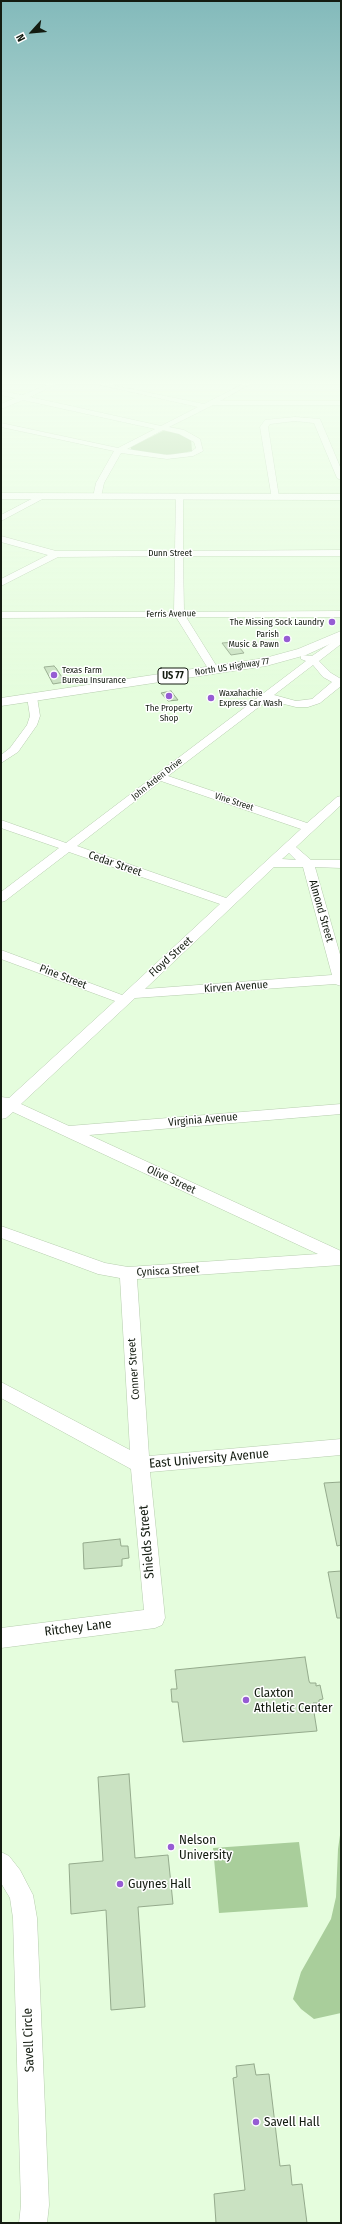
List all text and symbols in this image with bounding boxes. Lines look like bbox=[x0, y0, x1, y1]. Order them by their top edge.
north arrow bbox=[12, 12, 52, 52]
text: N bbox=[14, 32, 28, 44]
street label: Dunn Street bbox=[148, 548, 192, 558]
street label: Ferris Avenue bbox=[146, 608, 196, 620]
place label: The Missing Sock Laundry bbox=[230, 617, 324, 627]
marker: The Missing Sock Laundry bbox=[327, 617, 337, 627]
place label: Parish Music & Pawn bbox=[228, 629, 279, 650]
marker: Parish Music & Pawn bbox=[282, 634, 292, 644]
street label: North US Highway 77 bbox=[194, 656, 270, 678]
place label: Texas Farm Bureau Insurance bbox=[62, 665, 126, 686]
road number: US 77 bbox=[158, 668, 188, 684]
marker: Texas Farm Bureau Insurance bbox=[49, 670, 59, 680]
place label: Waxahachie Express Car Wash bbox=[219, 688, 283, 709]
marker: The Property Shop bbox=[164, 691, 174, 701]
marker: Waxahachie Express Car Wash bbox=[206, 693, 216, 703]
place label: The Property Shop bbox=[146, 703, 192, 724]
street label: John Arden Drive bbox=[129, 756, 185, 802]
street label: Vine Street bbox=[213, 791, 255, 813]
street label: Cedar Street bbox=[87, 849, 143, 879]
street label: Almond Street bbox=[306, 878, 336, 944]
street label: Floyd Street bbox=[147, 934, 195, 980]
street label: Pine Street bbox=[38, 962, 88, 992]
street label: Kirven Avenue bbox=[204, 978, 268, 996]
street label: Virginia Avenue bbox=[168, 1110, 238, 1130]
street label: Olive Street bbox=[144, 1163, 198, 1197]
street label: Cynisca Street bbox=[136, 1263, 200, 1279]
street label: Conner Street bbox=[125, 1338, 143, 1400]
street label: East University Avenue bbox=[148, 1446, 270, 1472]
street label: Shields Street bbox=[136, 1505, 158, 1579]
street label: Ritchey Lane bbox=[44, 1616, 112, 1640]
place label: Claxton Athletic Center bbox=[254, 1685, 333, 1716]
marker: Claxton Athletic Center bbox=[241, 1695, 251, 1705]
place label: Nelson University bbox=[179, 1832, 232, 1863]
marker: Nelson University bbox=[166, 1842, 176, 1852]
place label: Guynes Hall bbox=[128, 1876, 191, 1892]
marker: Guynes Hall bbox=[115, 1879, 125, 1889]
street label: Savell Circle bbox=[20, 2008, 38, 2072]
place label: Savell Hall bbox=[264, 2114, 320, 2130]
marker: Savell Hall bbox=[251, 2117, 261, 2127]

